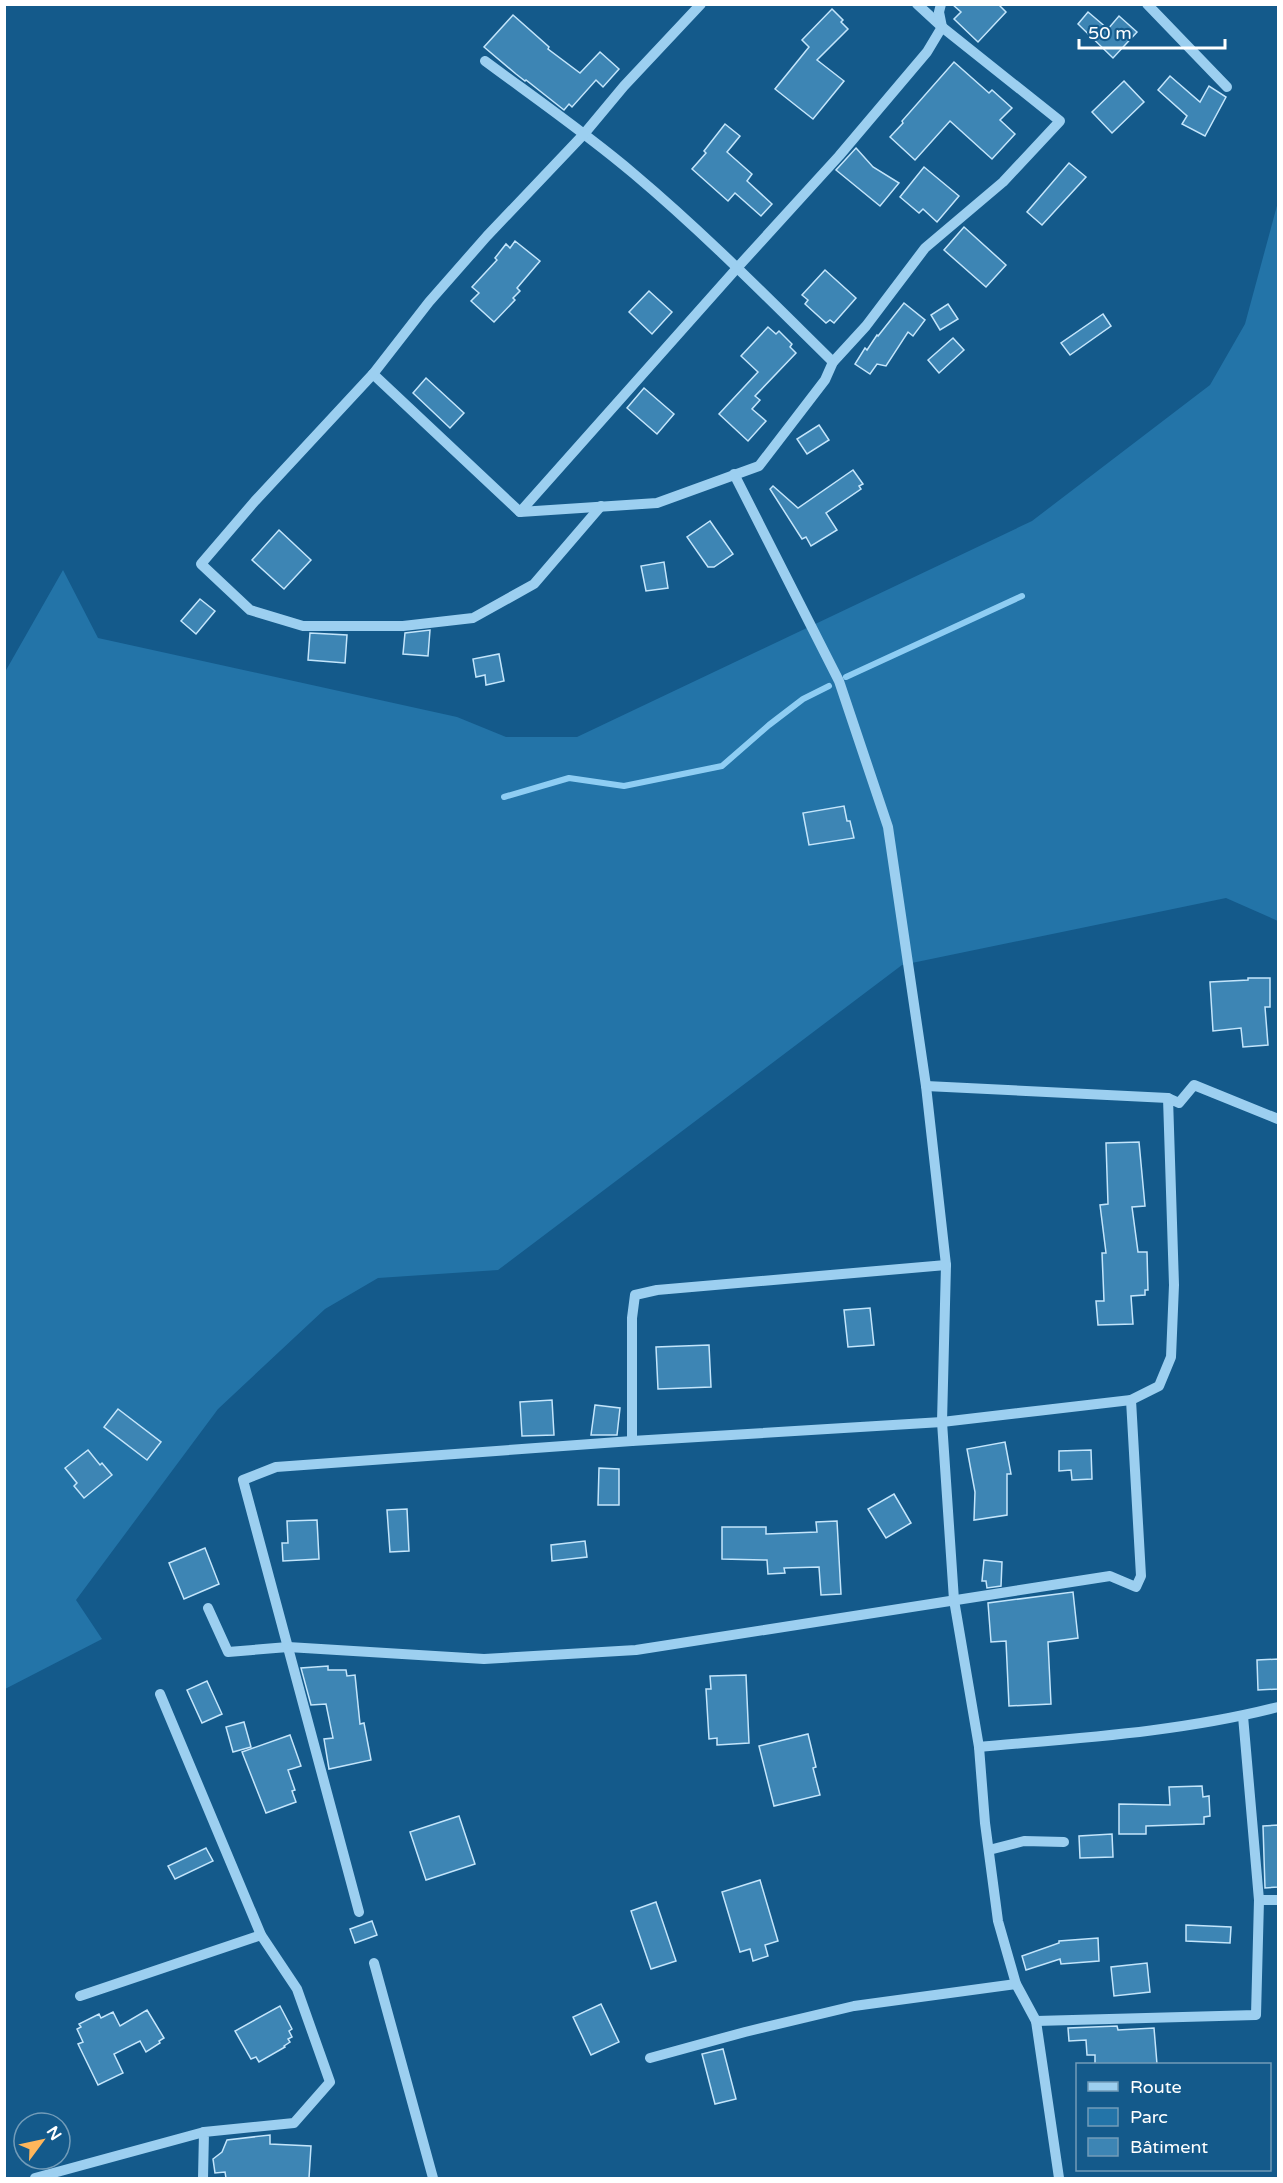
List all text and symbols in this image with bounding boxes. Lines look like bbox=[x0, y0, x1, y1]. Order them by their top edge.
scale bar bbox=[1079, 12, 1224, 50]
text: 50 m bbox=[1088, 22, 1132, 44]
legend bbox=[1076, 2063, 1271, 2171]
text: Route bbox=[1130, 2076, 1182, 2098]
text: Parc bbox=[1130, 2106, 1168, 2128]
north arrow bbox=[12, 2111, 72, 2171]
text: N bbox=[42, 2123, 66, 2144]
text: Bâtiment bbox=[1130, 2136, 1208, 2158]

